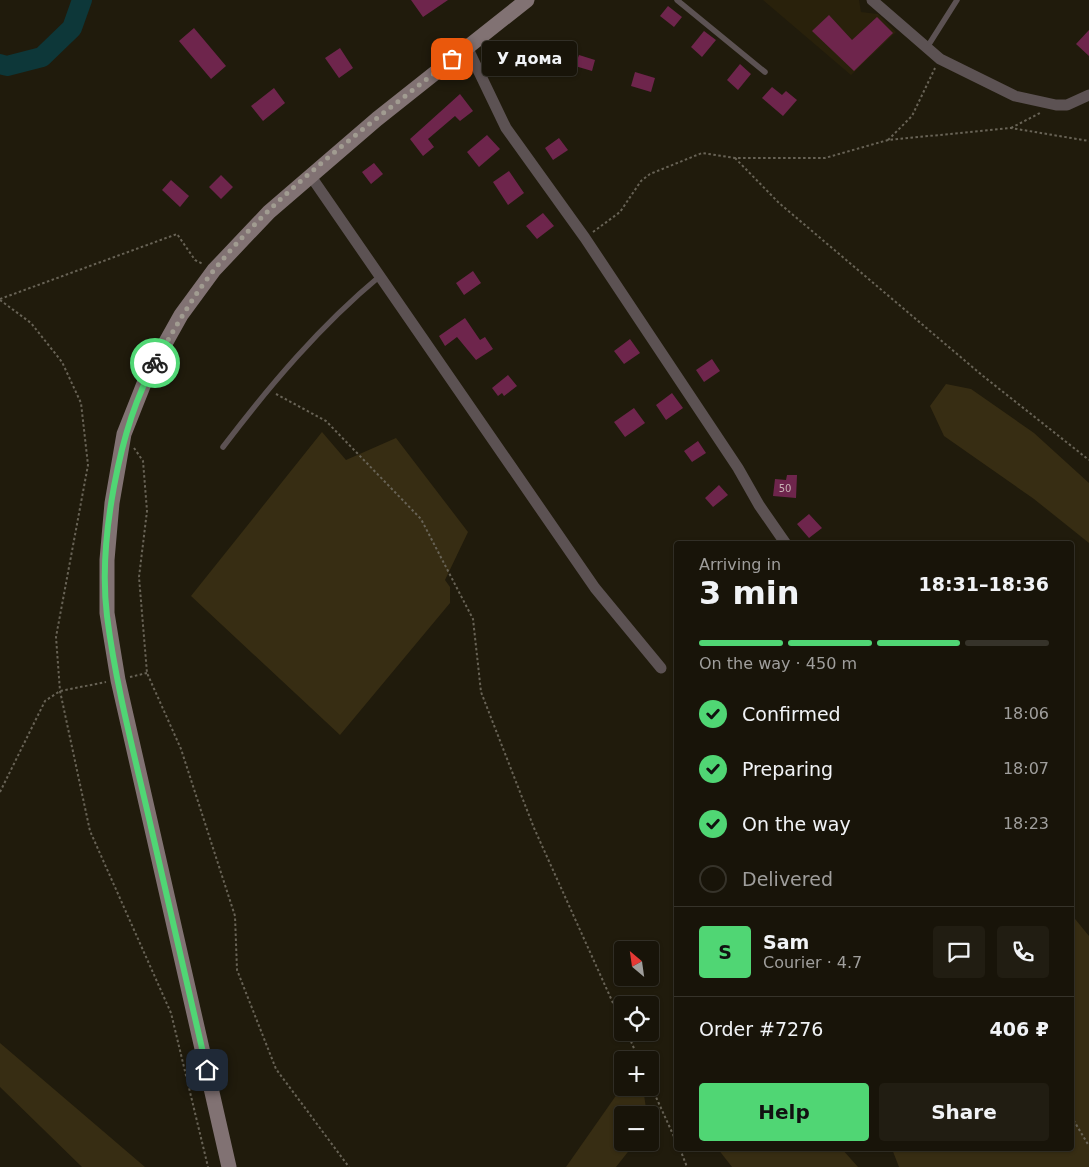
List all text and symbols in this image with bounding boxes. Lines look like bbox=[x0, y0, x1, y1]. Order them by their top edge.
pin bbox=[431, 38, 473, 80]
callout: У дома bbox=[482, 42, 577, 76]
icon: bag bbox=[438, 45, 466, 73]
text: У дома bbox=[497, 49, 562, 68]
courier bbox=[130, 338, 180, 388]
icon: bike bbox=[141, 349, 169, 377]
house number: 50 bbox=[779, 483, 791, 494]
text: Arriving in bbox=[699, 555, 781, 574]
text: 18:31–18:36 bbox=[919, 573, 1049, 595]
text: 3 min bbox=[699, 574, 800, 612]
text: On the way · 450 m bbox=[699, 654, 857, 673]
icon: check bbox=[699, 700, 727, 728]
text: Confirmed bbox=[742, 703, 841, 725]
text: 18:06 bbox=[1003, 704, 1049, 723]
icon: check bbox=[699, 755, 727, 783]
text: Preparing bbox=[742, 758, 833, 780]
text: 18:07 bbox=[1003, 759, 1049, 778]
icon: check bbox=[699, 810, 727, 838]
text: On the way bbox=[742, 813, 851, 835]
text: 18:23 bbox=[1003, 814, 1049, 833]
text: Delivered bbox=[742, 868, 833, 890]
button: chat bbox=[933, 926, 985, 978]
button: phone bbox=[997, 926, 1049, 978]
text: Sam bbox=[763, 931, 809, 953]
north arrow bbox=[614, 941, 659, 986]
map controls bbox=[614, 941, 659, 1151]
text: S bbox=[718, 941, 732, 963]
text: Courier · 4.7 bbox=[763, 953, 862, 972]
button: locate bbox=[614, 996, 659, 1041]
text: Order #7276 bbox=[699, 1018, 823, 1040]
text: 406 ₽ bbox=[990, 1018, 1049, 1040]
pin bbox=[186, 1049, 228, 1091]
button: + bbox=[614, 1051, 659, 1096]
icon: home bbox=[193, 1056, 221, 1084]
button: Help bbox=[699, 1083, 869, 1141]
button: Share bbox=[879, 1083, 1049, 1141]
button: − bbox=[614, 1106, 659, 1151]

